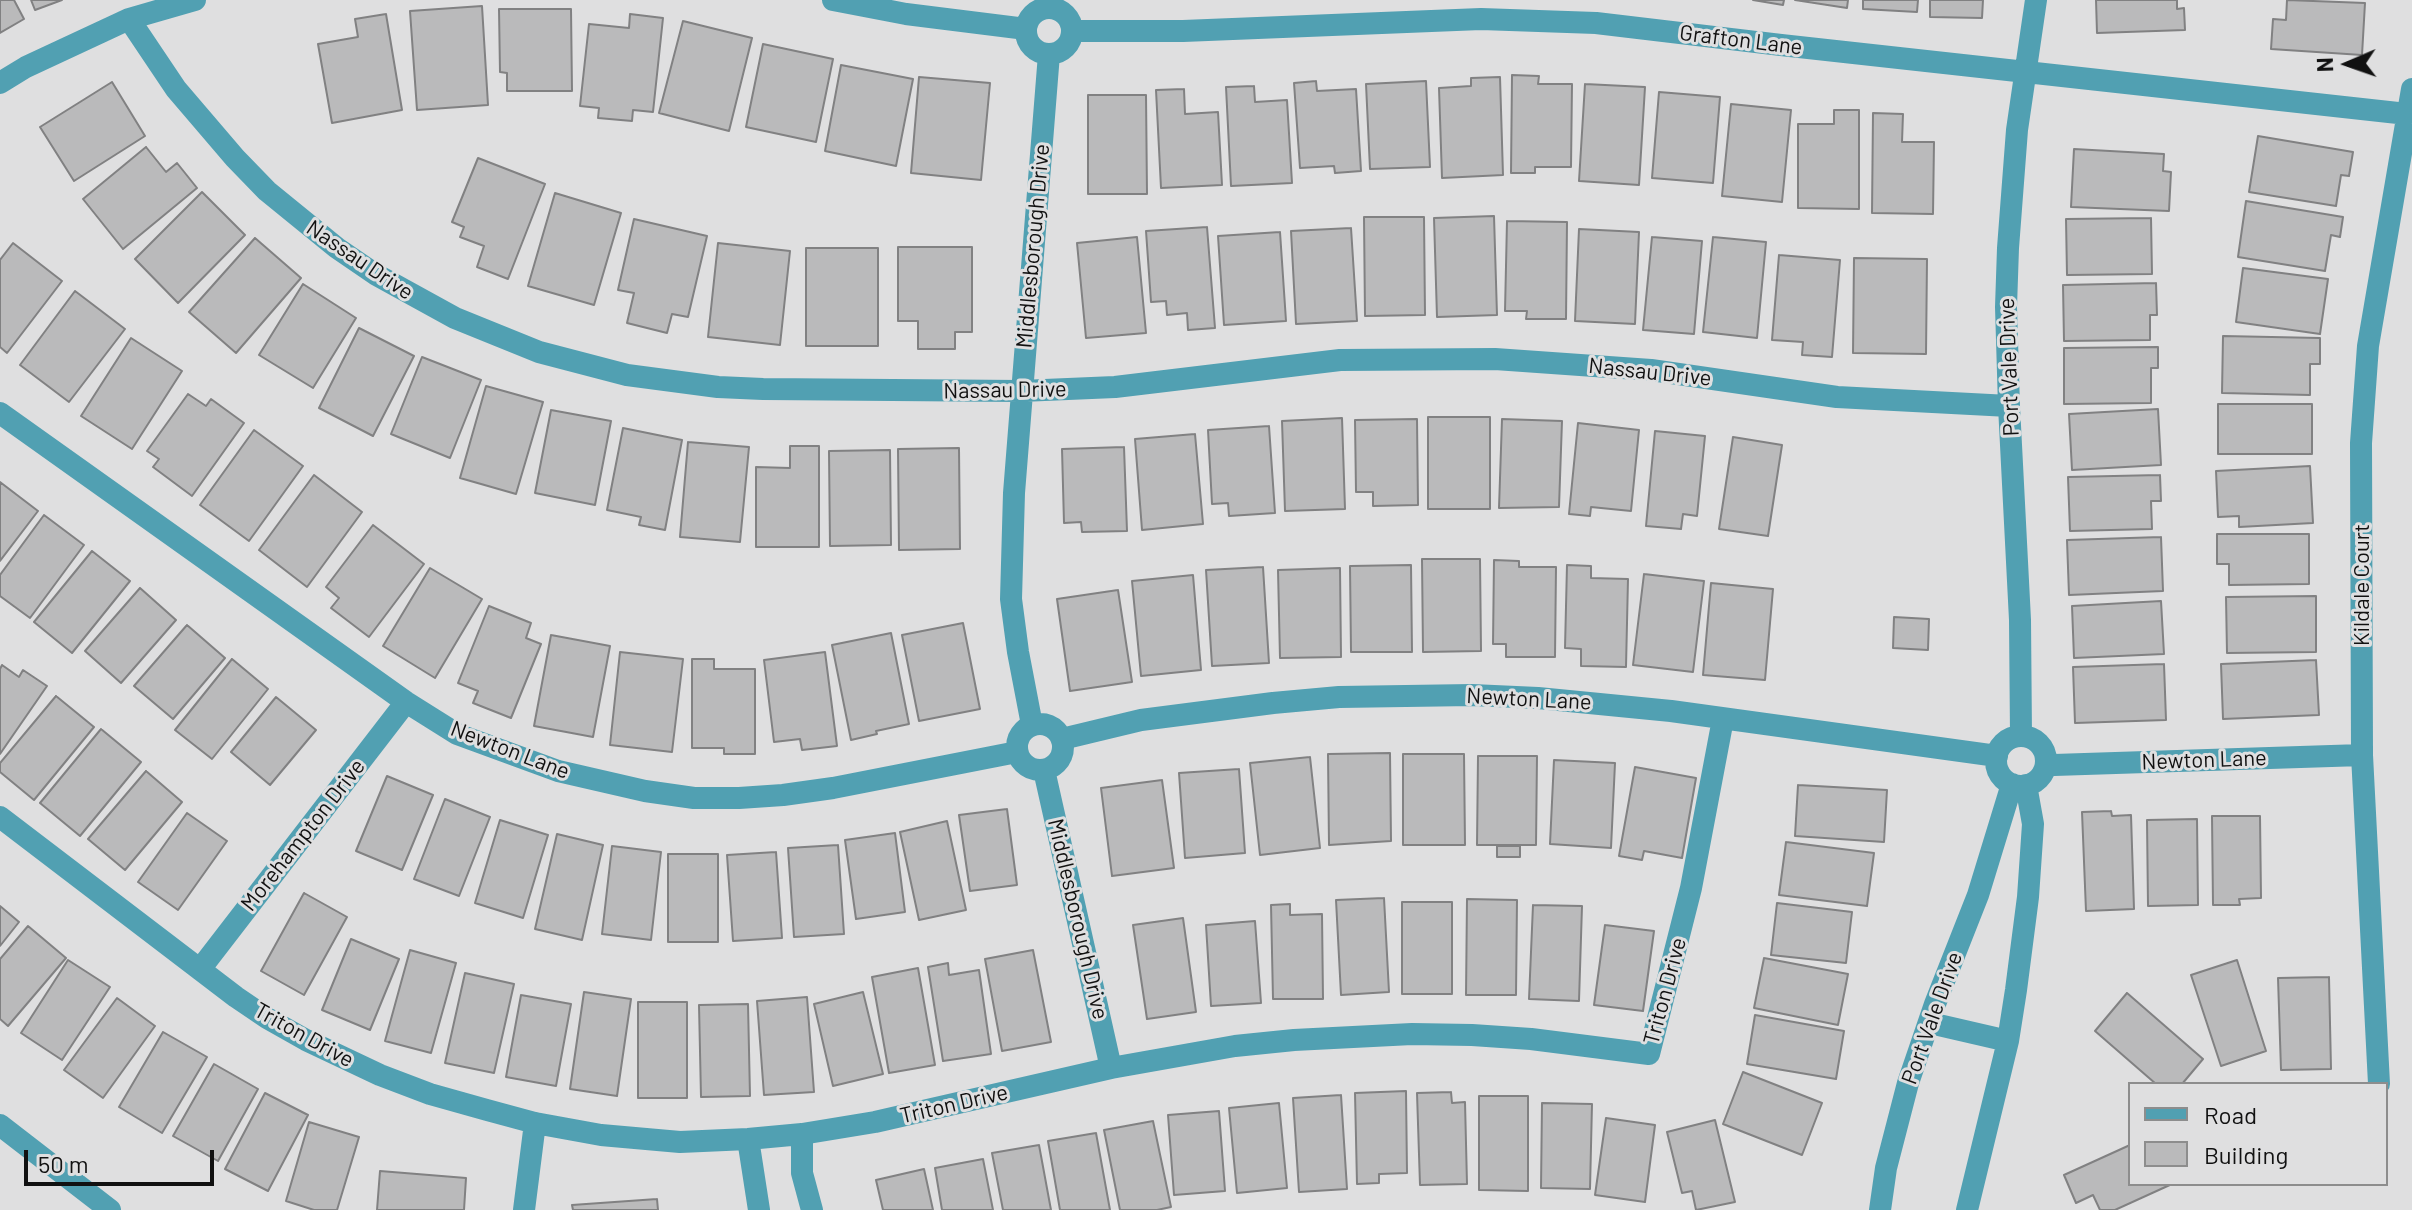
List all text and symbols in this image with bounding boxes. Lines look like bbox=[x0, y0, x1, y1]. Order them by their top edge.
street label: Grafton Lane bbox=[1678, 19, 1804, 61]
north arrow bbox=[2308, 24, 2388, 104]
text: N bbox=[2311, 57, 2337, 73]
street label: Middlesborough Drive bbox=[1011, 143, 1055, 349]
street label: Nassau Drive bbox=[301, 215, 419, 305]
street label: Port Vale Drive bbox=[1993, 297, 2025, 437]
street label: Nassau Drive bbox=[1587, 352, 1713, 392]
street label: Nassau Drive bbox=[943, 376, 1067, 404]
street label: Kildale Court bbox=[2349, 524, 2375, 646]
street label: Newton Lane bbox=[1466, 683, 1592, 715]
street label: Newton Lane bbox=[447, 715, 573, 785]
street label: Newton Lane bbox=[2141, 745, 2267, 775]
street label: Morehampton Drive bbox=[235, 754, 371, 916]
street label: Middlesborough Drive bbox=[1042, 816, 1114, 1022]
street label: Triton Drive bbox=[1638, 935, 1692, 1047]
street label: Port Vale Drive bbox=[1896, 948, 1968, 1088]
street label: Triton Drive bbox=[250, 997, 358, 1073]
street label: Triton Drive bbox=[897, 1079, 1011, 1129]
legend bbox=[2128, 1082, 2388, 1186]
text: Road bbox=[2204, 1100, 2257, 1129]
scale bar bbox=[28, 1134, 218, 1184]
text: Building bbox=[2204, 1140, 2288, 1169]
text: 50 m bbox=[38, 1149, 89, 1178]

